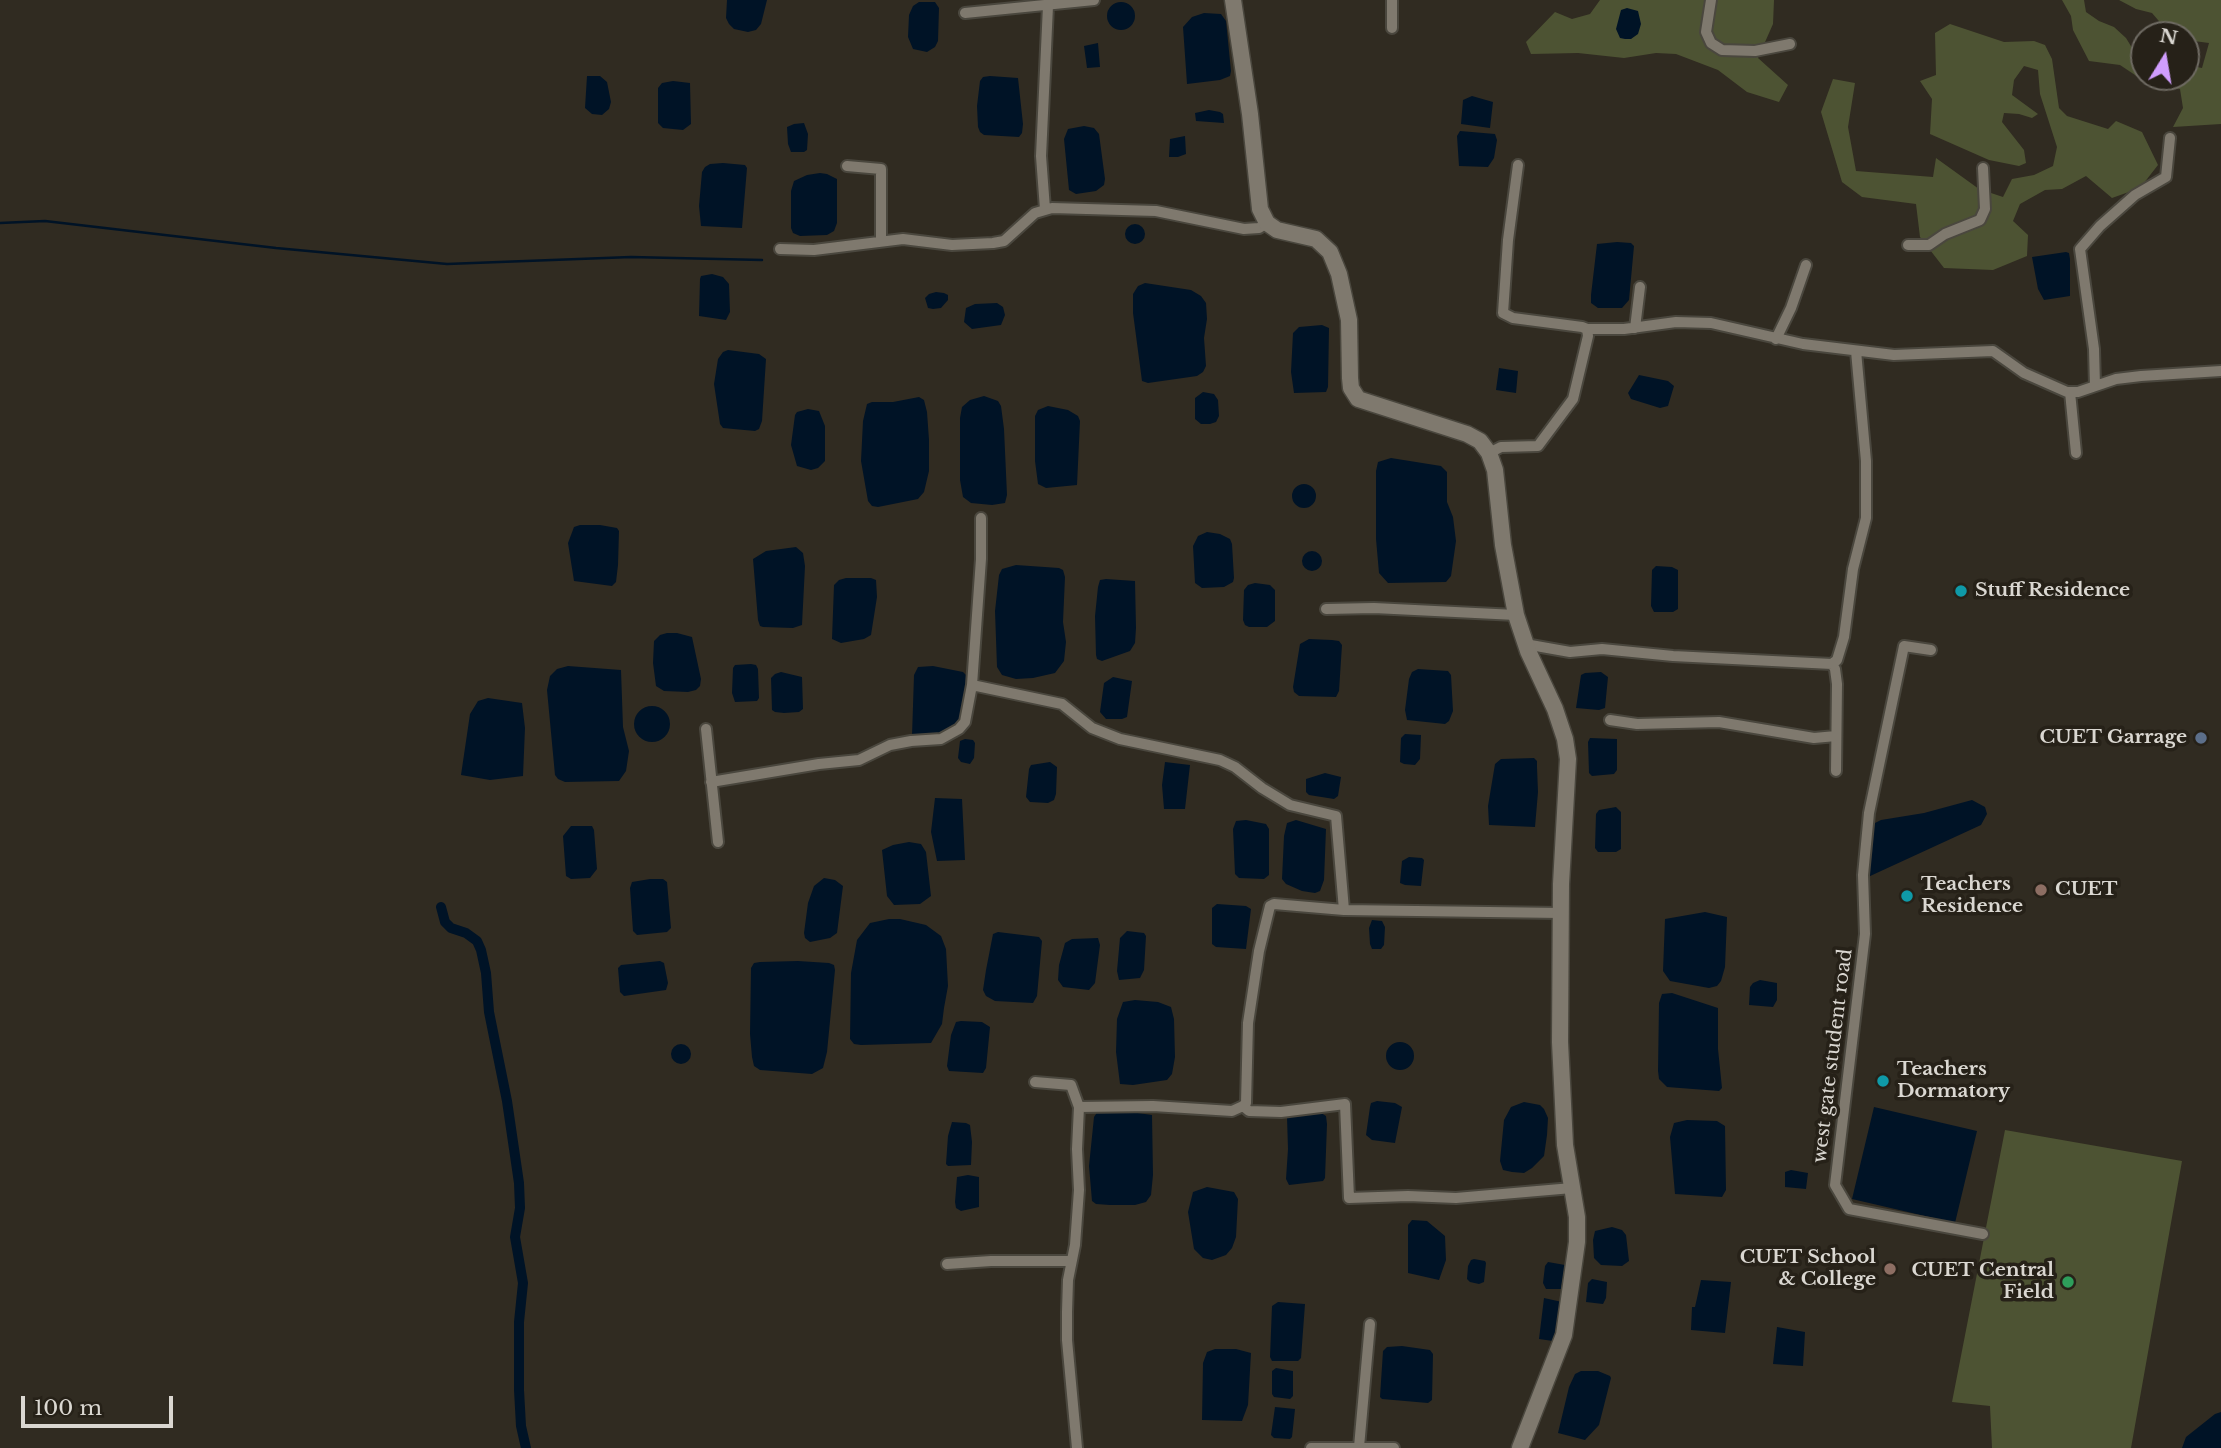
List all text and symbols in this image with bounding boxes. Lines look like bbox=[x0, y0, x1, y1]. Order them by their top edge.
north arrow bbox=[2130, 21, 2200, 91]
text: N bbox=[2158, 24, 2180, 50]
place label: Stuff Residence bbox=[1975, 580, 2130, 602]
marker: Stuff Residence bbox=[1953, 583, 1969, 599]
place label: CUET Garrage bbox=[2039, 727, 2187, 749]
marker: CUET Garrage bbox=[2193, 730, 2209, 746]
place label: Teachers Residence bbox=[1921, 874, 2023, 918]
place label: CUET bbox=[2055, 879, 2118, 901]
marker: CUET bbox=[2033, 882, 2049, 898]
marker: Teachers Residence bbox=[1899, 888, 1915, 904]
street label: west gate student road bbox=[1809, 947, 1857, 1165]
place label: Teachers Dormatory bbox=[1897, 1059, 2010, 1103]
marker: Teachers Dormatory bbox=[1875, 1073, 1891, 1089]
place label: CUET School & College bbox=[1740, 1247, 1876, 1291]
place label: CUET Central Field bbox=[1911, 1260, 2054, 1304]
marker: CUET School & College bbox=[1882, 1261, 1898, 1277]
marker: CUET Central Field bbox=[2060, 1274, 2076, 1290]
scale bar bbox=[24, 1382, 177, 1426]
text: 100 m bbox=[34, 1395, 102, 1421]

